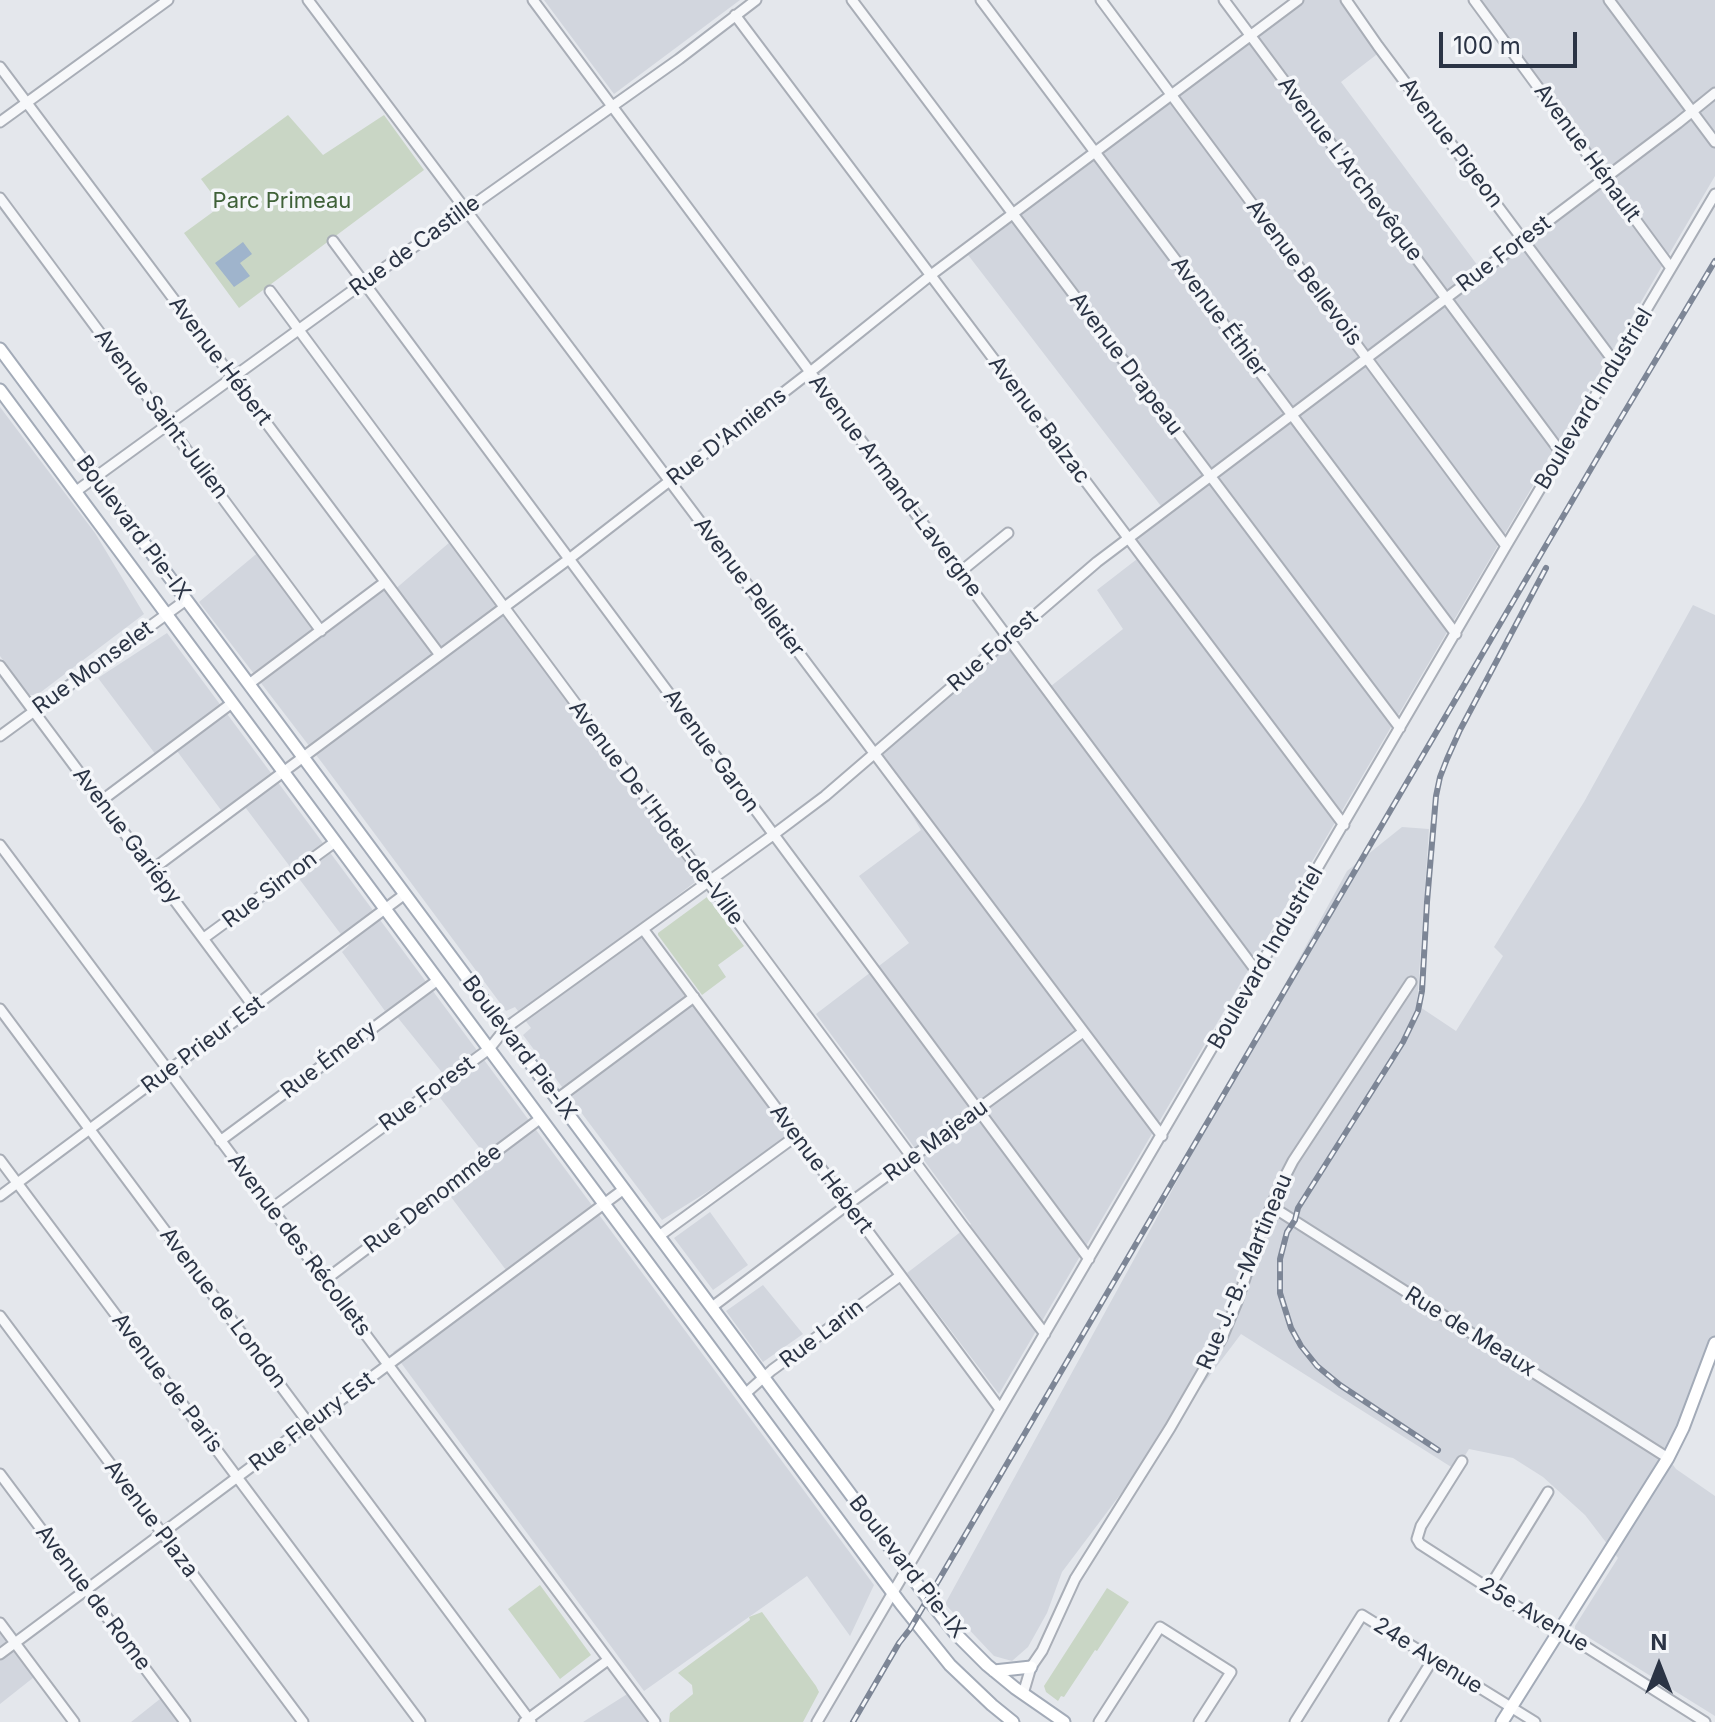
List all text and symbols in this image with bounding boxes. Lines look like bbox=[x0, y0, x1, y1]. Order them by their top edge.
scale bar bbox=[1443, 16, 1581, 66]
text: 100 m bbox=[1453, 31, 1521, 60]
street label: Avenue L'Archevêque bbox=[1272, 72, 1428, 266]
street label: Avenue Pigeon bbox=[1394, 73, 1508, 213]
street label: Avenue Hénault bbox=[1528, 79, 1646, 227]
park label: Parc Primeau bbox=[213, 188, 351, 214]
street label: Rue de Castille bbox=[345, 190, 485, 302]
street label: Avenue Bellevois bbox=[1241, 195, 1367, 351]
street label: Rue Forest bbox=[1452, 210, 1556, 298]
street label: Avenue Éthier bbox=[1165, 252, 1273, 382]
street label: Avenue Drapeau bbox=[1064, 287, 1188, 441]
street label: Avenue Hébert bbox=[163, 291, 277, 431]
street label: Boulevard Industriel bbox=[1529, 304, 1659, 494]
street label: Avenue Saint-Julien bbox=[88, 324, 234, 504]
street label: Avenue Balzac bbox=[983, 351, 1095, 489]
street label: Avenue Armand-Lavergne bbox=[803, 369, 987, 603]
street label: Rue D'Amiens bbox=[662, 382, 792, 492]
street label: Boulevard Pie-IX bbox=[70, 451, 196, 605]
street label: Avenue Pelletier bbox=[688, 512, 810, 662]
street label: Rue Forest bbox=[942, 605, 1044, 697]
street label: Rue Monselet bbox=[28, 616, 158, 720]
street label: Avenue Garon bbox=[657, 684, 765, 818]
street label: Avenue De l'Hotel-de-Ville bbox=[563, 695, 749, 931]
street label: Avenue Gariépy bbox=[67, 762, 187, 910]
street label: Rue Simon bbox=[218, 846, 322, 934]
street label: Boulevard Industriel bbox=[1203, 862, 1329, 1054]
street label: Boulevard Pie-IX bbox=[456, 971, 582, 1125]
street label: Rue Prieur Est bbox=[137, 990, 269, 1100]
street label: Rue Émery bbox=[276, 1016, 382, 1104]
street label: Rue Forest bbox=[374, 1051, 480, 1137]
street label: Rue Majeau bbox=[879, 1094, 993, 1188]
street label: Avenue Hébert bbox=[764, 1099, 878, 1239]
street label: Rue Denommée bbox=[359, 1139, 507, 1259]
street label: Avenue des Récollets bbox=[222, 1148, 376, 1342]
street label: Rue J.-B.-Martineau bbox=[1192, 1170, 1298, 1374]
street label: Avenue de London bbox=[154, 1222, 292, 1394]
street label: Rue de Meaux bbox=[1400, 1281, 1540, 1383]
street label: Rue Larin bbox=[775, 1294, 869, 1374]
street label: Avenue de Paris bbox=[106, 1308, 228, 1458]
street label: Rue Fleury Est bbox=[244, 1366, 380, 1478]
street label: Avenue Plaza bbox=[98, 1455, 204, 1583]
street label: Boulevard Pie-IX bbox=[843, 1490, 971, 1644]
street label: Avenue de Rome bbox=[30, 1520, 156, 1676]
street label: 25e Avenue bbox=[1474, 1572, 1594, 1658]
street label: 24e Avenue bbox=[1369, 1612, 1487, 1700]
north arrow bbox=[1619, 1626, 1699, 1706]
text: N bbox=[1651, 1629, 1667, 1655]

